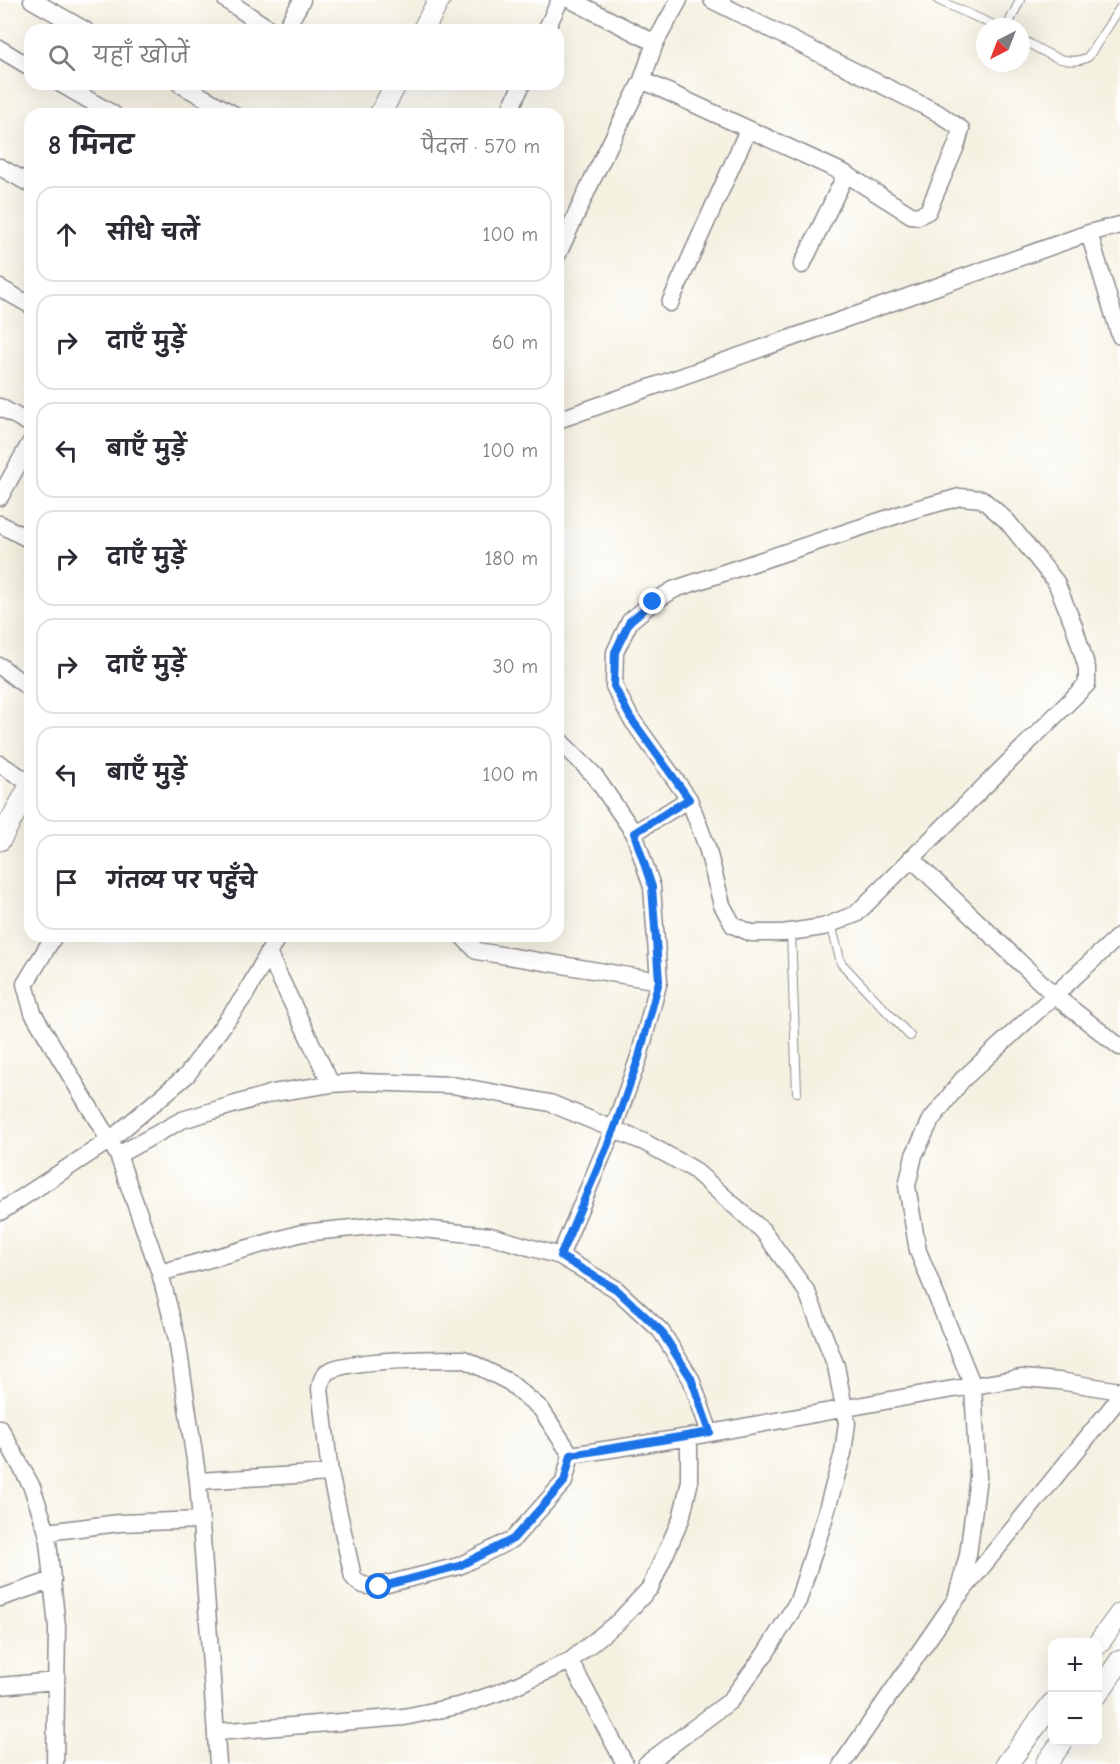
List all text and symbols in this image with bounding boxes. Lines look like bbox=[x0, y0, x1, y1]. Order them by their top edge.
north arrow bbox=[976, 18, 1030, 72]
search box bbox=[24, 24, 564, 90]
icon: search bbox=[45, 41, 78, 74]
text: यहाँ खोजें bbox=[93, 43, 189, 69]
text: 8 मिनट bbox=[48, 131, 134, 161]
text: पैदल · 570 m bbox=[421, 135, 540, 158]
icon: ahead bbox=[50, 218, 83, 251]
text: सीधे चलें bbox=[107, 220, 199, 246]
text: 100 m bbox=[483, 223, 538, 246]
icon: right bbox=[50, 326, 83, 359]
text: दाएँ मुड़ें bbox=[107, 328, 186, 354]
text: 60 m bbox=[492, 331, 538, 354]
icon: left bbox=[50, 434, 83, 467]
text: बाएँ मुड़ें bbox=[107, 436, 186, 462]
text: 100 m bbox=[483, 439, 538, 462]
icon: right bbox=[50, 542, 83, 575]
text: दाएँ मुड़ें bbox=[107, 544, 186, 570]
text: 180 m bbox=[484, 547, 538, 570]
route end bbox=[639, 588, 665, 614]
icon: right bbox=[50, 650, 83, 683]
text: दाएँ मुड़ें bbox=[107, 652, 186, 678]
text: 30 m bbox=[492, 655, 538, 678]
icon: left bbox=[50, 758, 83, 791]
text: बाएँ मुड़ें bbox=[107, 760, 186, 786]
text: 100 m bbox=[483, 763, 538, 786]
icon: arrive bbox=[50, 866, 83, 899]
text: गंतव्य पर पहुँचे bbox=[107, 868, 256, 894]
route start bbox=[365, 1573, 391, 1599]
map controls bbox=[1048, 1638, 1102, 1746]
button: + bbox=[1048, 1638, 1102, 1692]
button: − bbox=[1048, 1692, 1102, 1746]

